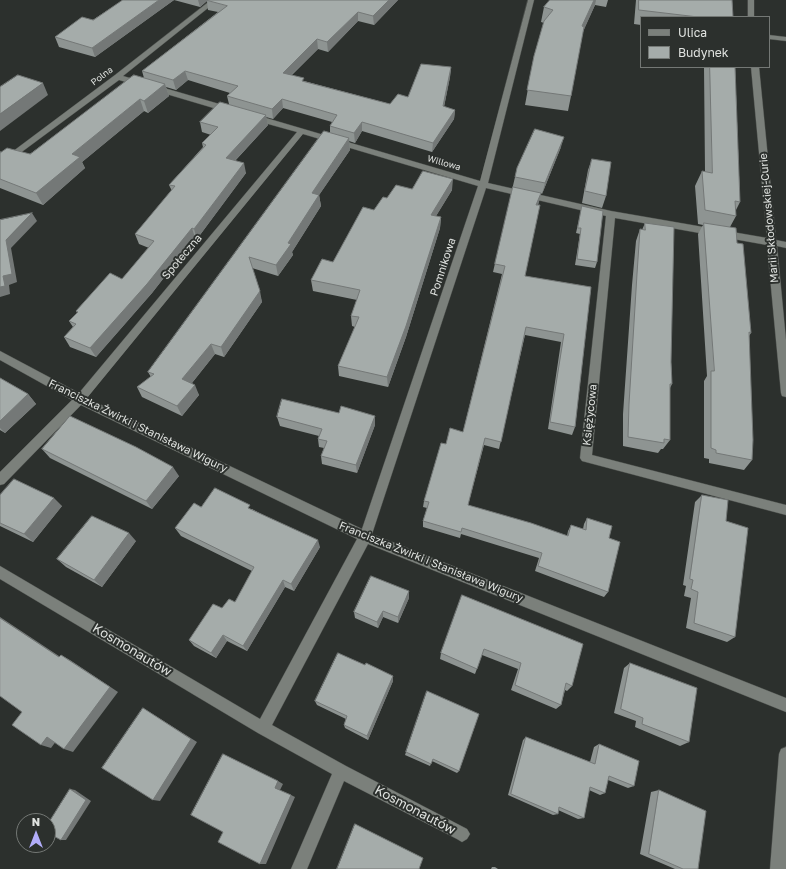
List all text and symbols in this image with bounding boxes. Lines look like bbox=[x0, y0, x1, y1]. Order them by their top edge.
legend bbox=[640, 16, 770, 68]
text: Ulica bbox=[678, 25, 707, 40]
text: Budynek bbox=[678, 45, 729, 60]
street label: Polna bbox=[89, 64, 115, 88]
street label: Willowa bbox=[426, 153, 462, 173]
street label: Marii Skłodowskiej-Curie bbox=[757, 153, 781, 283]
street label: Społeczna bbox=[159, 232, 205, 282]
street label: Pomnikowa bbox=[427, 236, 459, 298]
street label: Franciszka Żwirki i Stanisława Wigury bbox=[46, 377, 230, 475]
street label: Księżycowa bbox=[580, 384, 600, 446]
street label: Franciszka Żwirki i Stanisława Wigury bbox=[337, 519, 525, 605]
street label: Kosmonautów bbox=[90, 620, 174, 680]
street label: Kosmonautów bbox=[372, 782, 458, 838]
north arrow bbox=[16, 813, 56, 853]
text: N bbox=[32, 815, 40, 828]

